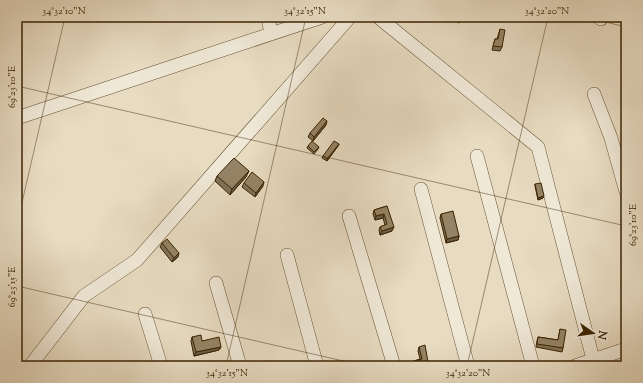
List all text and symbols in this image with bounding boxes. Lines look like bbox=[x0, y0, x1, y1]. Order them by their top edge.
text: 34°32'10"N bbox=[42, 4, 86, 19]
text: 34°32'15"N bbox=[284, 4, 326, 19]
text: 34°32'20"N bbox=[525, 4, 569, 19]
text: 69°23'10"E bbox=[5, 66, 20, 108]
text: 69°23'10"E bbox=[626, 204, 641, 246]
text: 69°23'15"E bbox=[5, 267, 20, 307]
north arrow bbox=[573, 313, 613, 353]
text: N bbox=[593, 328, 611, 341]
text: 34°32'15"N bbox=[206, 366, 248, 381]
text: 34°32'20"N bbox=[446, 366, 490, 381]

